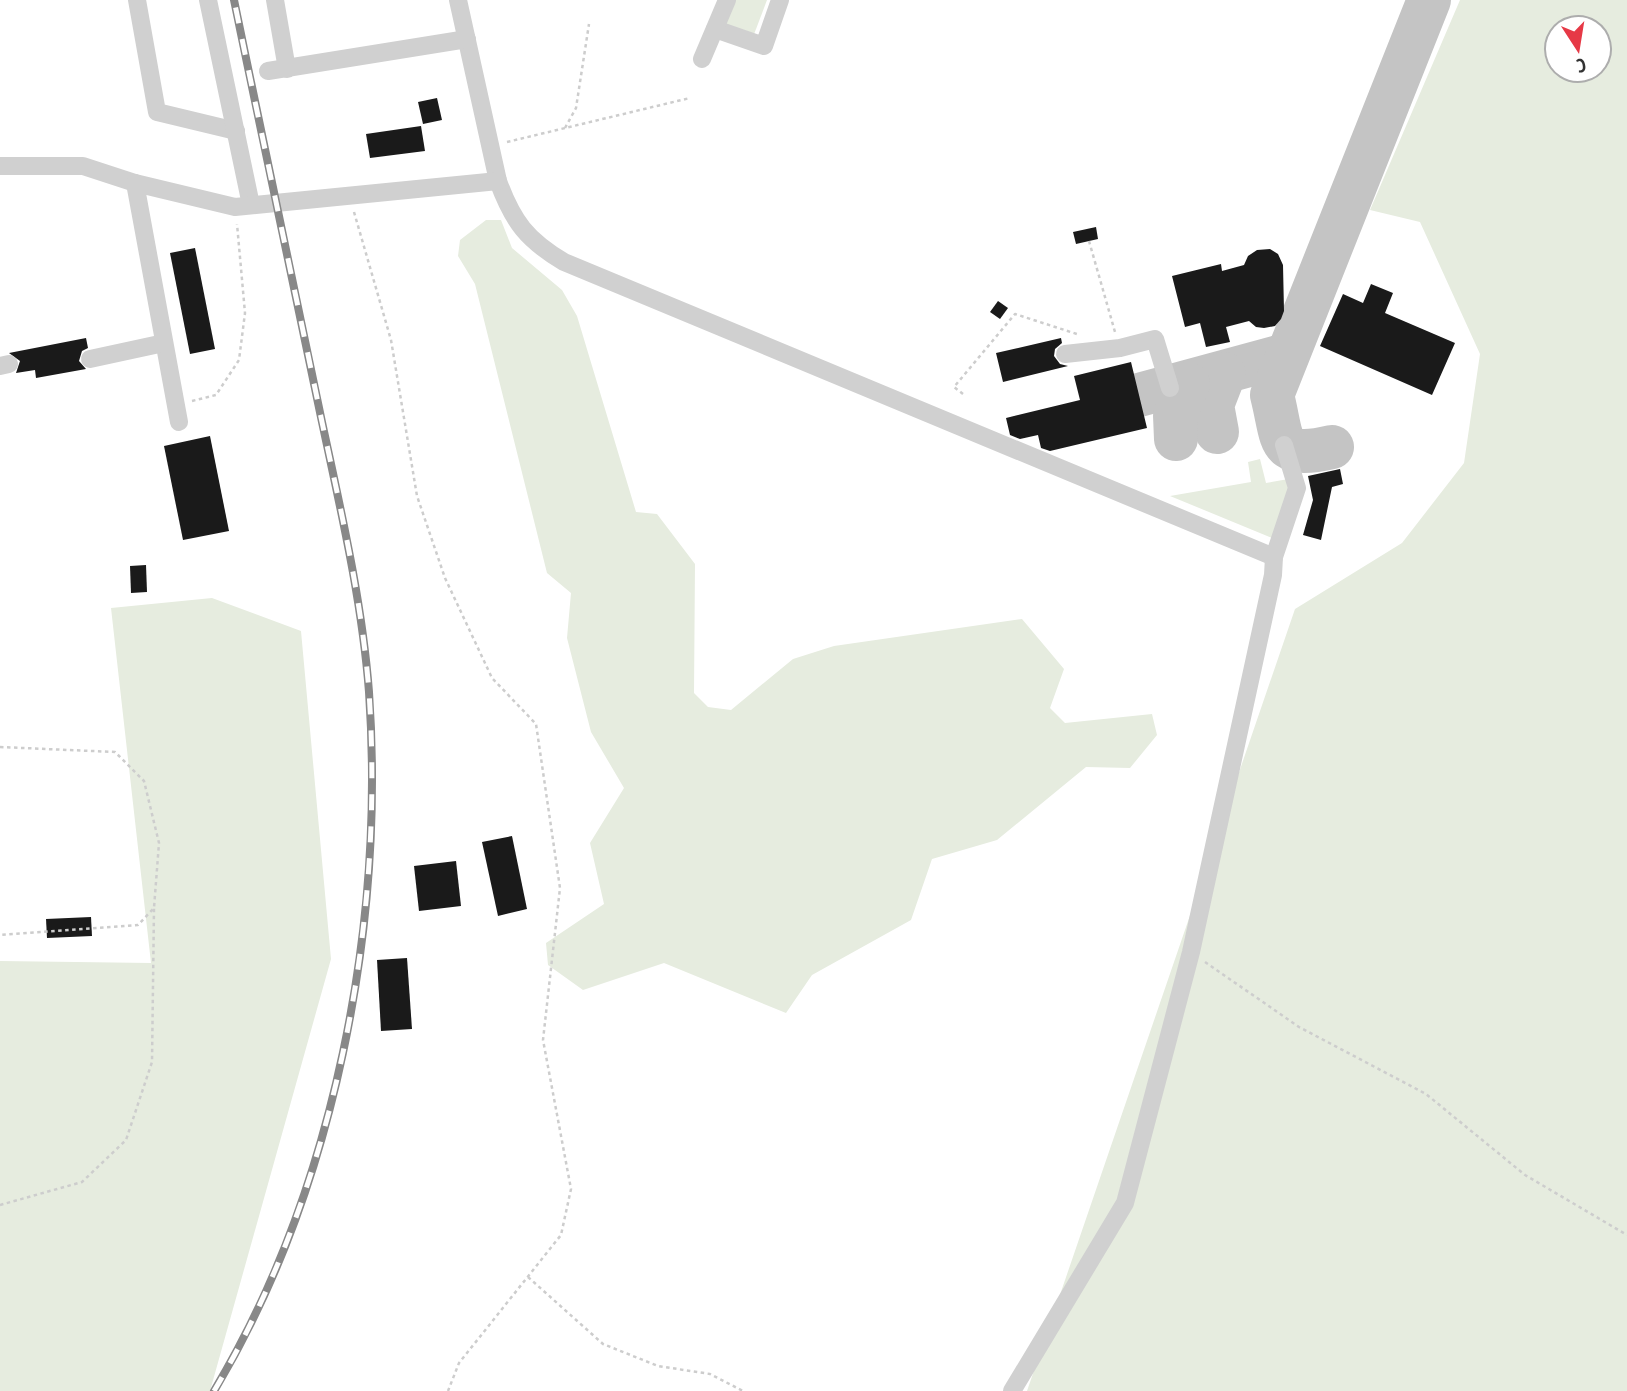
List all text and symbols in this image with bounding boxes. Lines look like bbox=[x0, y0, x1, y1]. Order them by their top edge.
north arrow bbox=[1543, 14, 1613, 84]
text: С bbox=[1574, 53, 1588, 78]

